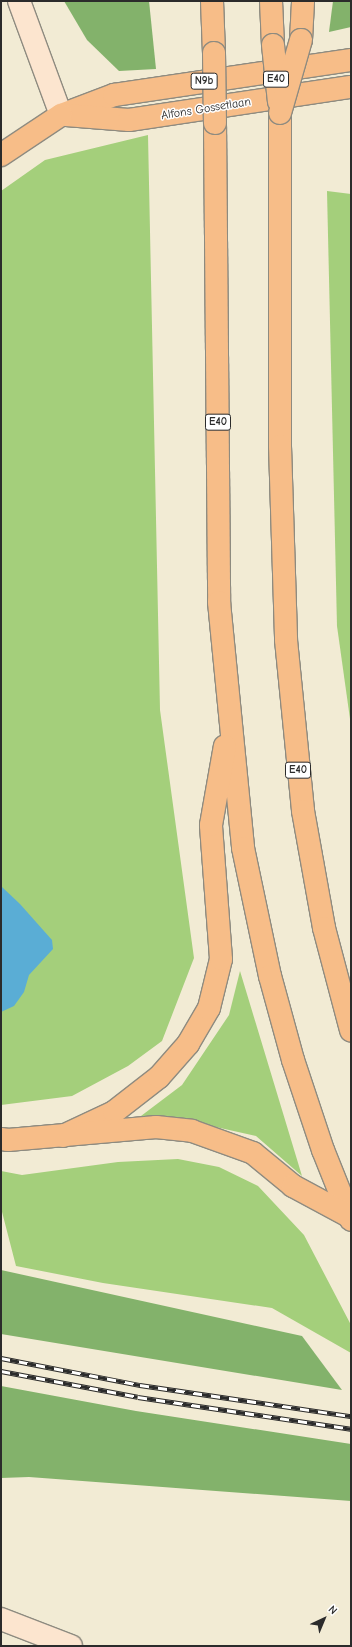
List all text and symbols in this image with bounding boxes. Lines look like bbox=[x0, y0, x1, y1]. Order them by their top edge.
road number: E40 bbox=[263, 70, 289, 88]
road number: N9b bbox=[190, 72, 218, 90]
street label: Alfons Gossetlaan bbox=[160, 95, 252, 123]
road number: E40 bbox=[205, 413, 231, 431]
road number: E40 bbox=[285, 761, 311, 779]
north arrow bbox=[304, 1599, 344, 1639]
text: N bbox=[326, 1603, 340, 1617]

